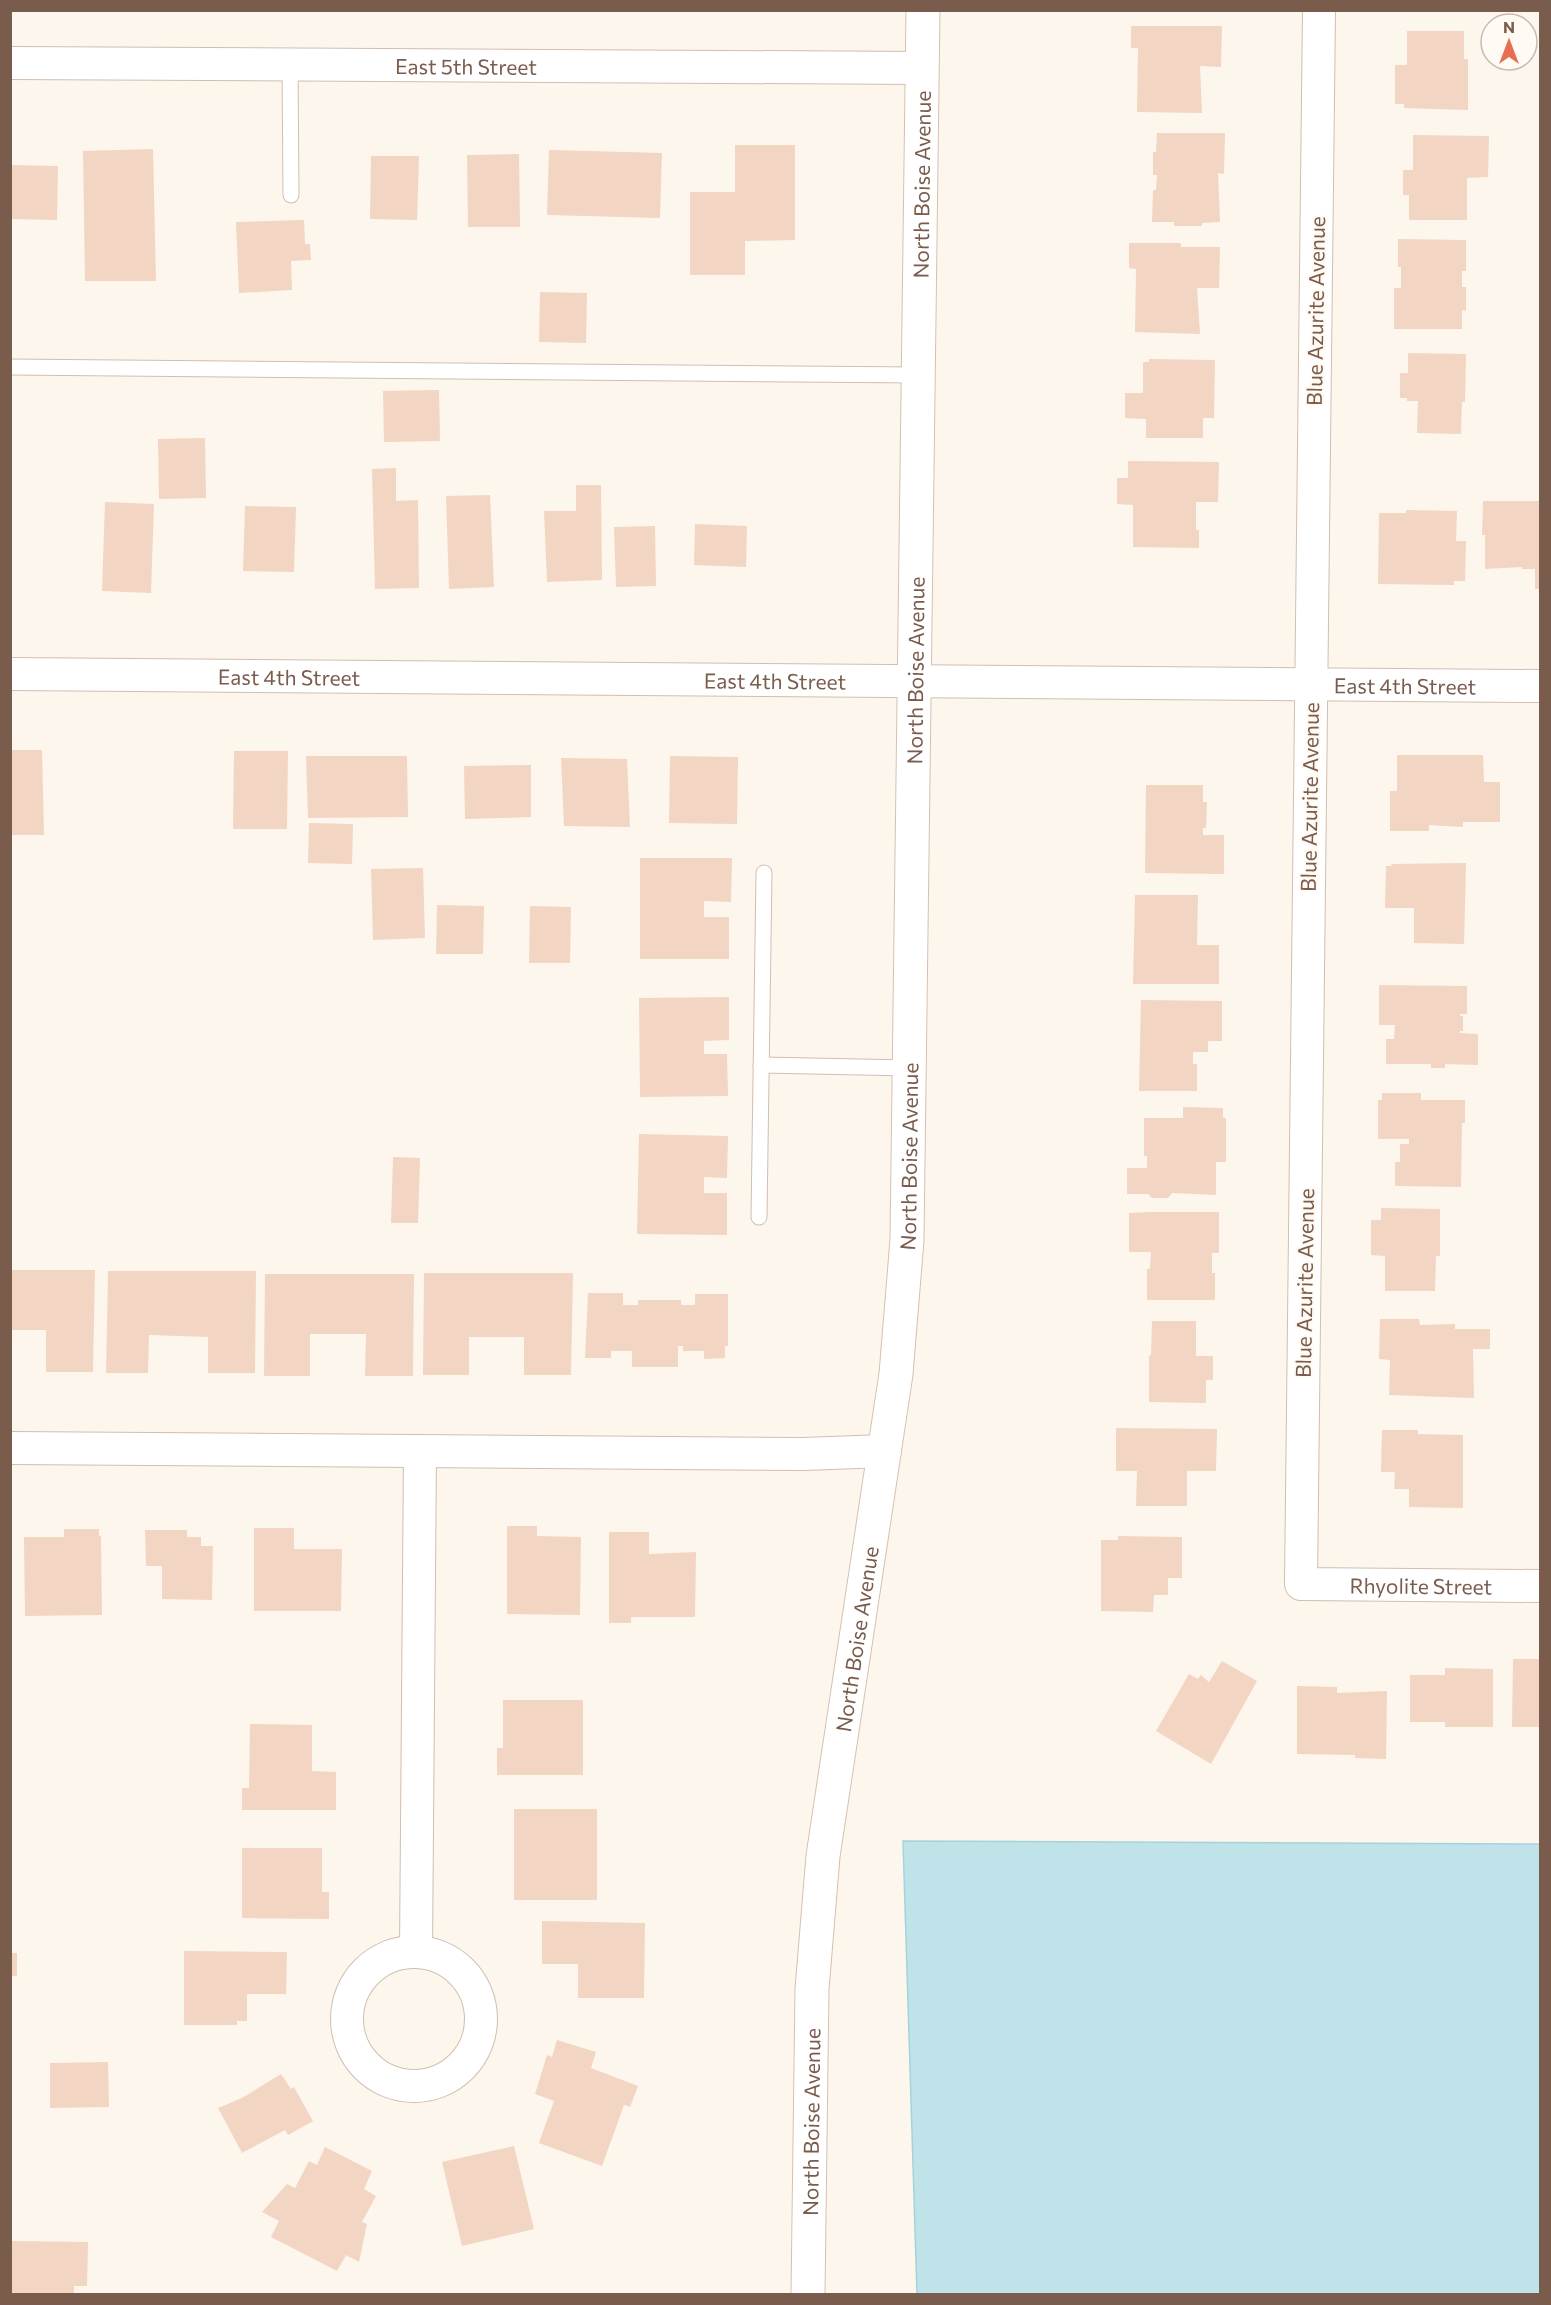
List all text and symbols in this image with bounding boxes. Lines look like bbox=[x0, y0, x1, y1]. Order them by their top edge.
north arrow bbox=[1479, 12, 1539, 72]
text: N bbox=[1503, 17, 1515, 36]
street label: East 5th Street bbox=[395, 53, 537, 78]
street label: North Boise Avenue bbox=[907, 90, 934, 279]
street label: Blue Azurite Avenue bbox=[1301, 216, 1329, 406]
street label: North Boise Avenue bbox=[901, 576, 928, 765]
street label: East 4th Street bbox=[218, 663, 360, 689]
street label: East 4th Street bbox=[704, 667, 846, 693]
street label: East 4th Street bbox=[1334, 672, 1476, 698]
street label: Blue Azurite Avenue bbox=[1295, 702, 1323, 892]
street label: North Boise Avenue bbox=[894, 1062, 922, 1251]
street label: Blue Azurite Avenue bbox=[1290, 1188, 1318, 1378]
street label: North Boise Avenue bbox=[829, 1544, 882, 1734]
street label: Rhyolite Street bbox=[1349, 1572, 1492, 1598]
street label: North Boise Avenue bbox=[797, 2028, 824, 2216]

